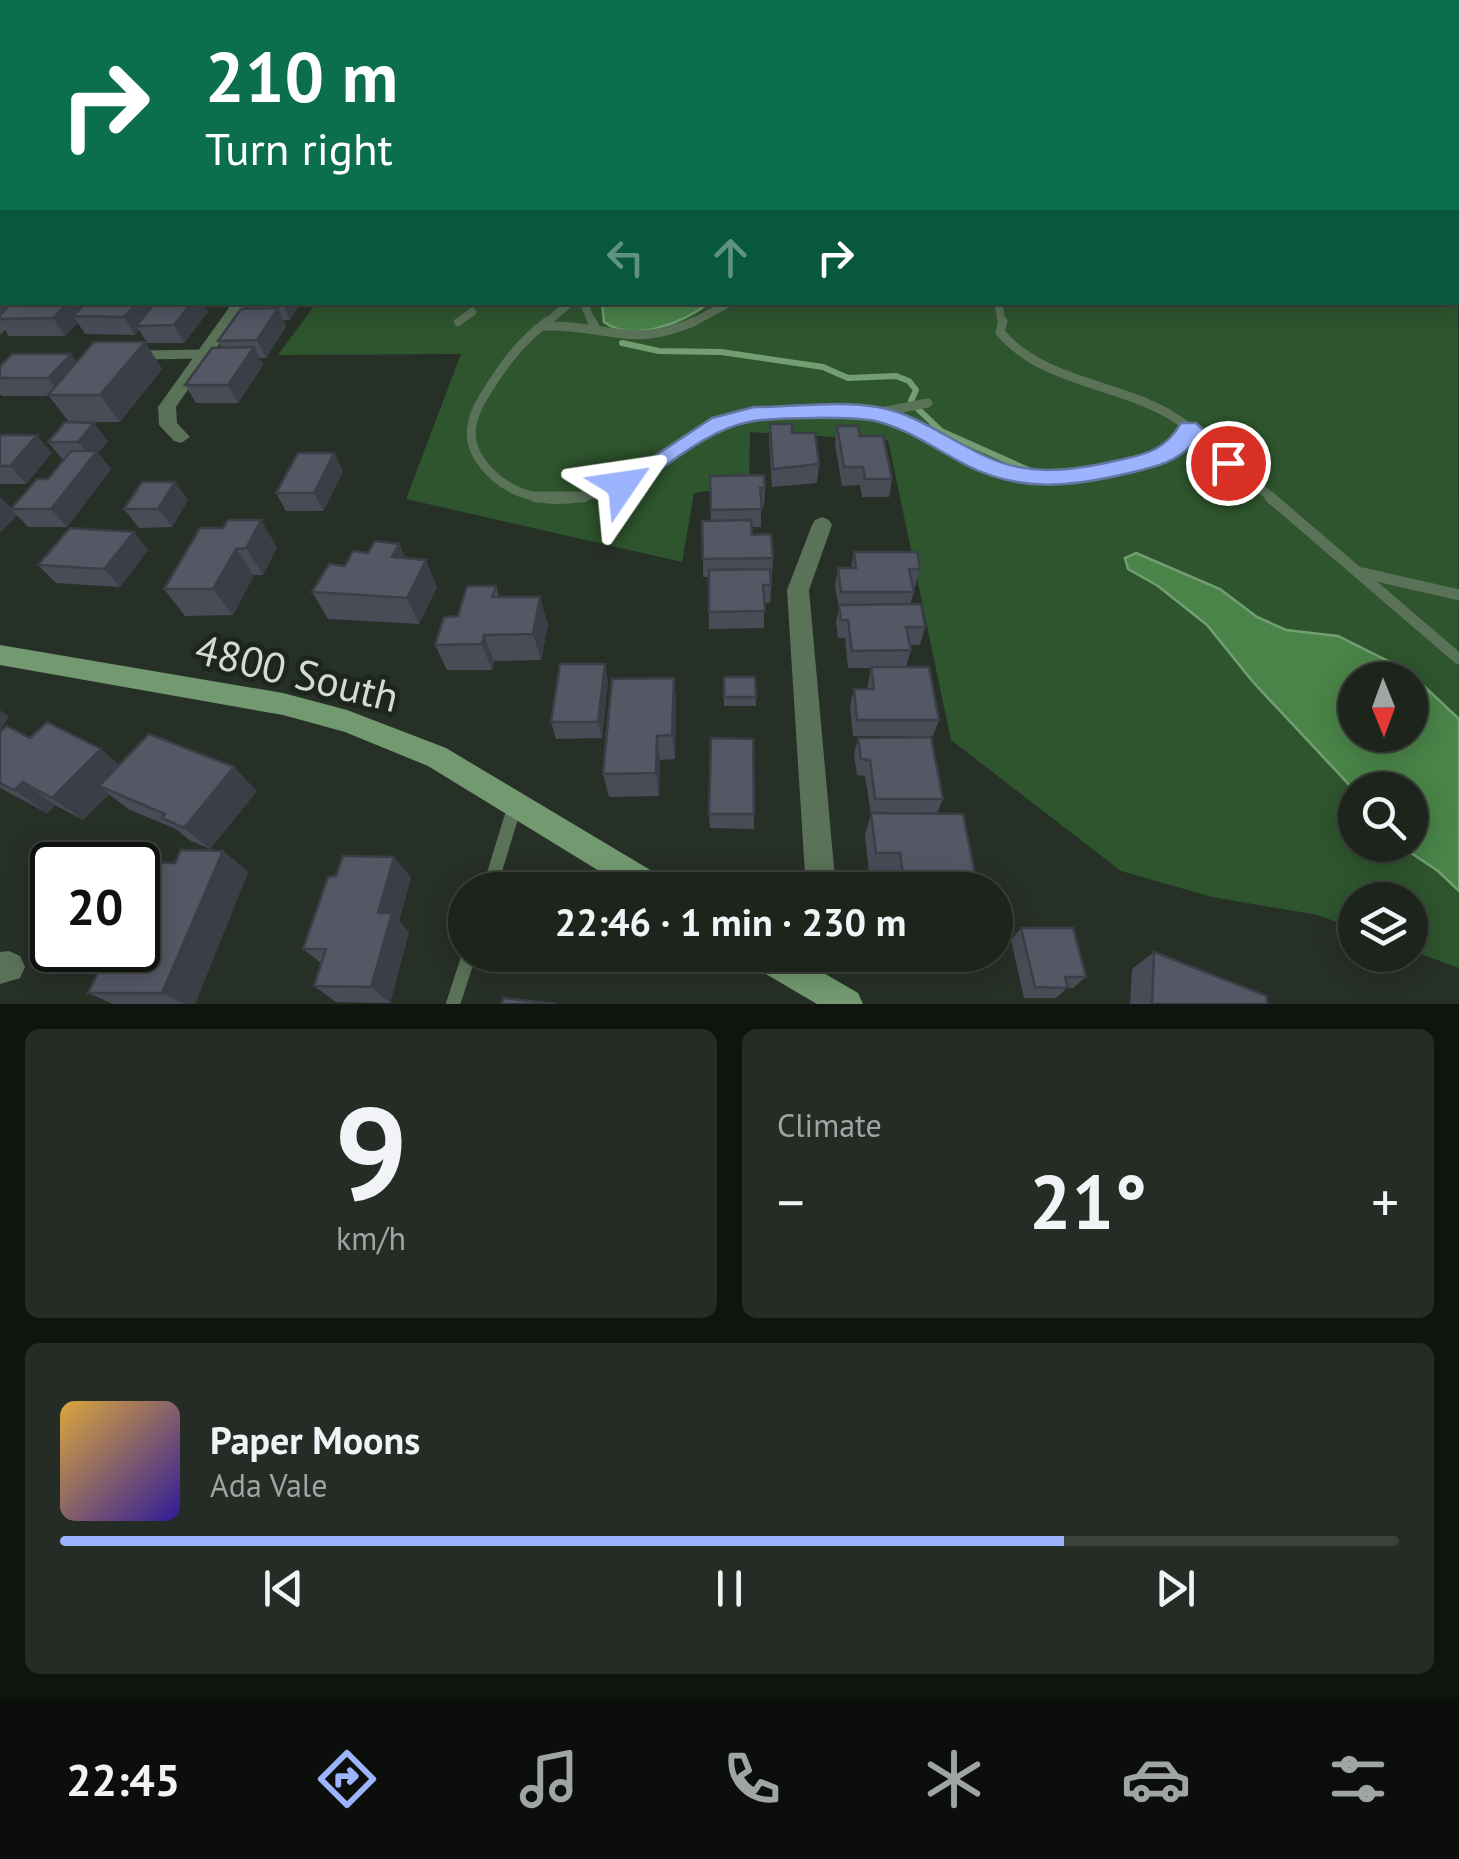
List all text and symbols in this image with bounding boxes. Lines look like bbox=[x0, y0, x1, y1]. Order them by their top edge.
text: 210 m bbox=[205, 31, 398, 121]
icon: right bbox=[40, 40, 170, 170]
text: Turn right bbox=[205, 119, 393, 177]
icon: left bbox=[598, 230, 653, 285]
icon: ahead bbox=[703, 230, 758, 285]
icon: right bbox=[808, 230, 863, 285]
pin bbox=[1186, 421, 1271, 506]
position arrow bbox=[570, 433, 674, 537]
icon: arrive bbox=[1201, 436, 1256, 491]
street label: 4800 South bbox=[190, 621, 404, 724]
north arrow bbox=[1338, 662, 1428, 752]
map controls bbox=[1338, 662, 1428, 972]
button: search bbox=[1338, 772, 1428, 862]
speed limit sign: 20 bbox=[30, 842, 160, 972]
button: layers bbox=[1338, 882, 1428, 972]
text: 22:46 · 1 min · 230 m bbox=[555, 897, 906, 946]
text: 9 bbox=[334, 1068, 408, 1236]
text: Climate bbox=[777, 1104, 882, 1146]
text: 21° bbox=[1029, 1153, 1147, 1250]
text: − bbox=[777, 1166, 805, 1237]
text: + bbox=[1371, 1166, 1399, 1237]
text: km/h bbox=[336, 1217, 406, 1259]
text: Paper Moons bbox=[210, 1415, 420, 1464]
text: Ada Vale bbox=[210, 1464, 327, 1506]
icon: previous bbox=[256, 1561, 311, 1616]
icon: pause bbox=[702, 1561, 757, 1616]
icon: next bbox=[1148, 1561, 1203, 1616]
icon: directions bbox=[312, 1744, 382, 1814]
icon: music bbox=[514, 1744, 584, 1814]
icon: phone bbox=[717, 1744, 787, 1814]
icon: climate bbox=[919, 1744, 989, 1814]
icon: car bbox=[1121, 1744, 1191, 1814]
icon: filters bbox=[1323, 1744, 1393, 1814]
text: 22:45 bbox=[66, 1750, 180, 1808]

